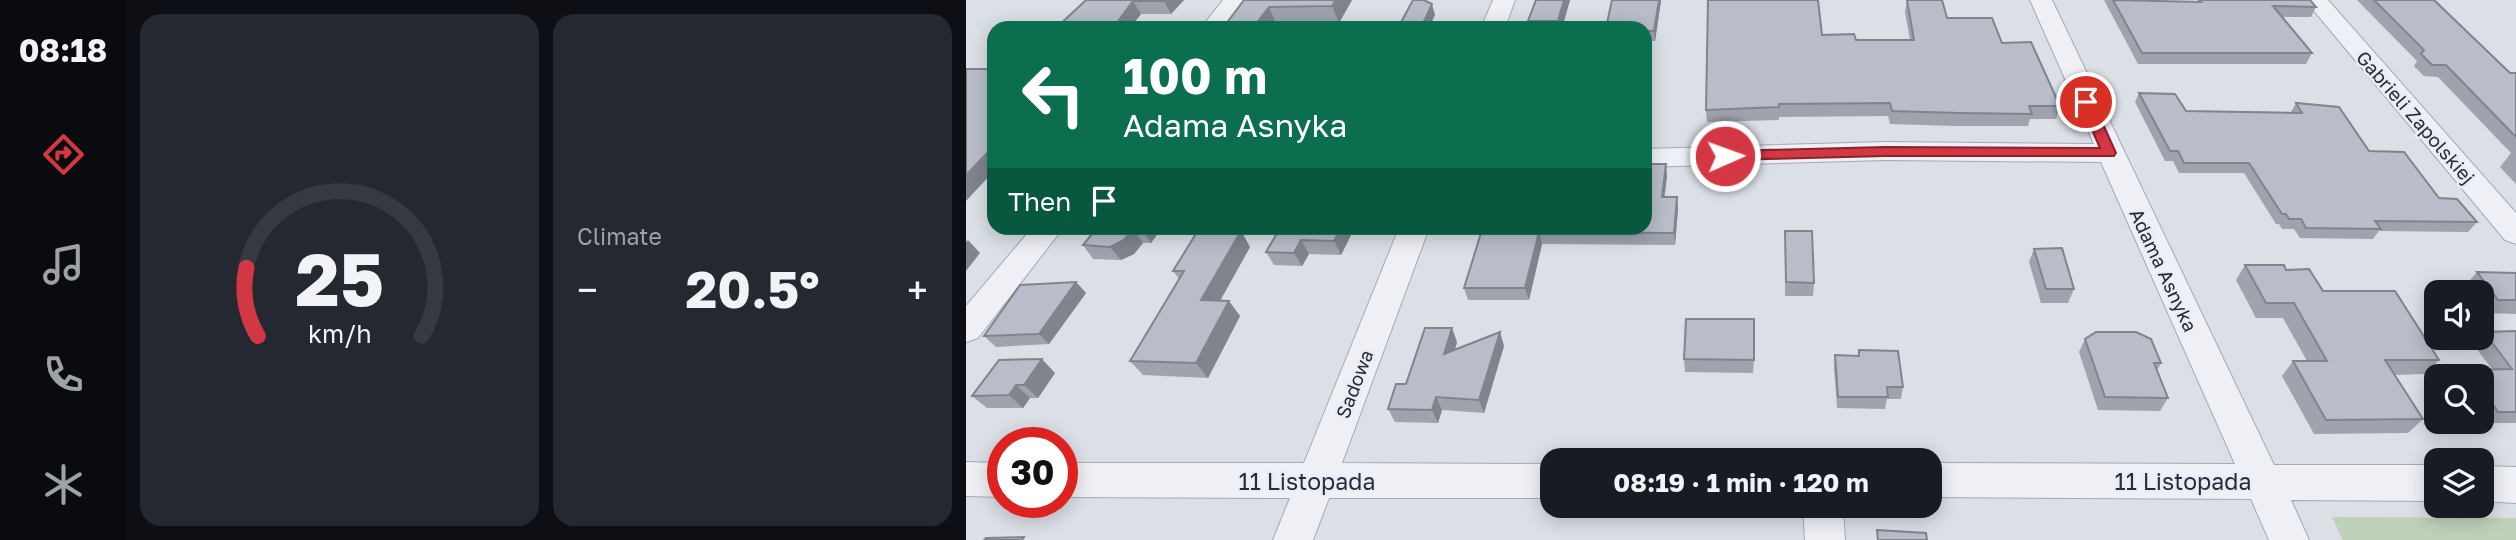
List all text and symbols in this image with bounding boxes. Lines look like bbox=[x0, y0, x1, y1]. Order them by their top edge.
text: 08:18 bbox=[19, 31, 107, 69]
text: 100 m bbox=[1123, 46, 1267, 105]
street label: Gabrieli Zapolskiej bbox=[2352, 46, 2480, 188]
icon: left bbox=[1008, 49, 1099, 140]
pin bbox=[2056, 72, 2116, 132]
icon: arrive bbox=[2067, 83, 2105, 121]
text: Adama Asnyka bbox=[1123, 106, 1347, 144]
position arrow bbox=[1688, 119, 1762, 193]
icon: directions bbox=[39, 130, 88, 179]
icon: arrive bbox=[1085, 182, 1123, 220]
text: Then bbox=[1008, 186, 1071, 217]
street label: Adama Asnyka bbox=[2125, 205, 2203, 335]
text: Climate bbox=[577, 222, 662, 250]
text: 25 bbox=[295, 235, 384, 322]
icon: music bbox=[39, 240, 88, 289]
text: 20.5° bbox=[685, 257, 820, 319]
text: − bbox=[577, 267, 598, 312]
text: + bbox=[907, 267, 928, 312]
map controls bbox=[2424, 280, 2494, 518]
button: sound bbox=[2424, 280, 2494, 350]
text: km/h bbox=[308, 318, 371, 349]
street label: Sadowa bbox=[1330, 346, 1378, 422]
icon: phone bbox=[39, 350, 88, 399]
button: search bbox=[2424, 364, 2494, 434]
speed limit sign: 30 bbox=[987, 427, 1078, 518]
button: layers bbox=[2424, 448, 2494, 518]
icon: climate bbox=[39, 460, 88, 509]
street label: 11 Listopada bbox=[1239, 467, 1375, 495]
text: 08:19 · 1 min · 120 m bbox=[1613, 467, 1869, 498]
street label: 11 Listopada bbox=[2115, 467, 2251, 495]

